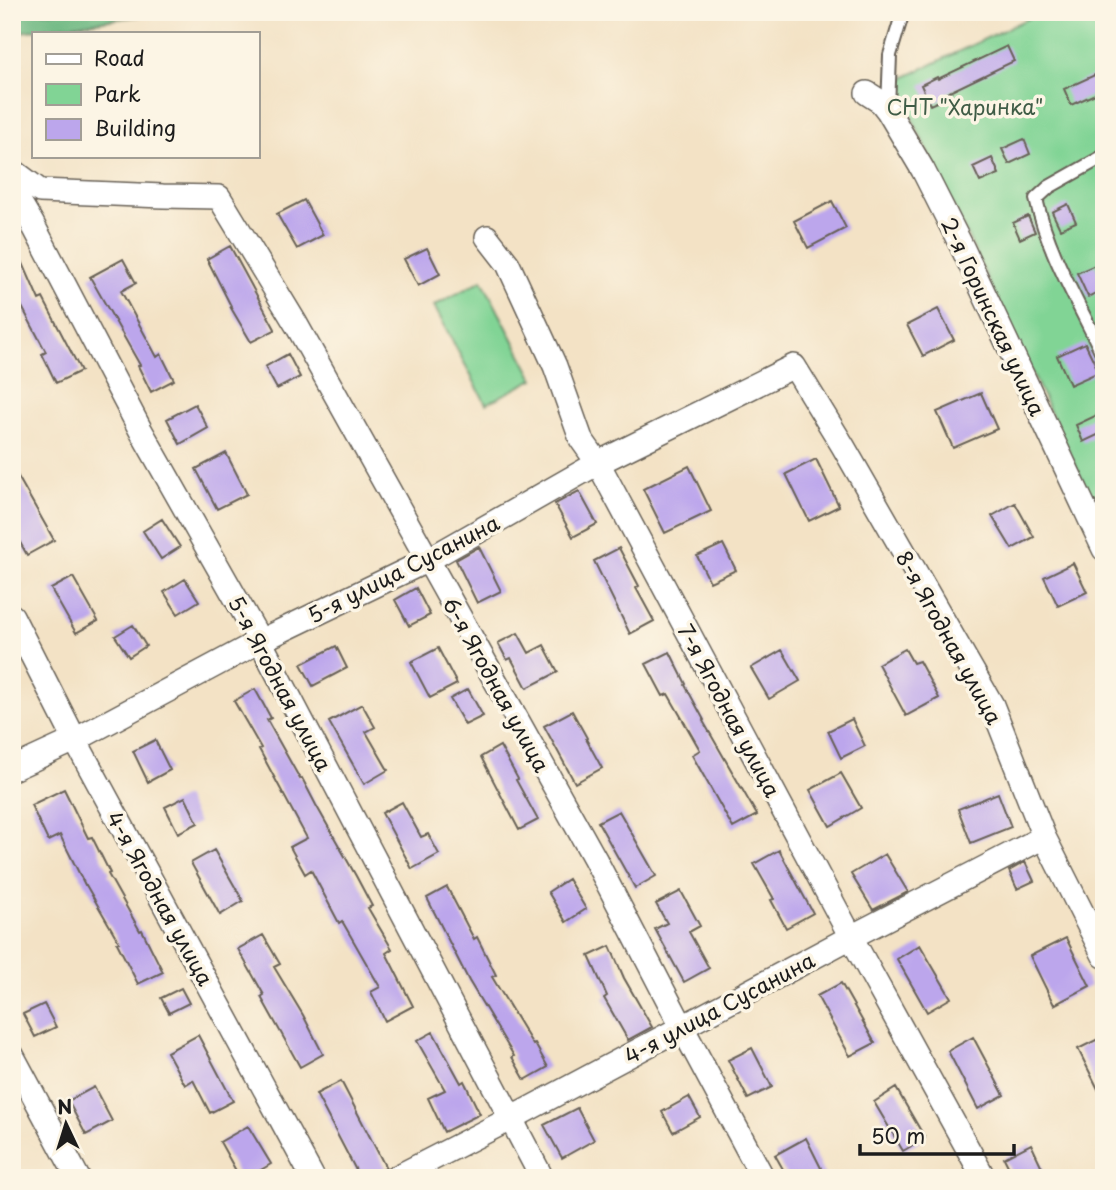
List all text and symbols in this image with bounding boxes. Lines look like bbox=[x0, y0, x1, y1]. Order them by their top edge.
legend bbox=[32, 32, 259, 158]
text: Road bbox=[94, 41, 145, 73]
text: Park bbox=[94, 77, 141, 109]
park label: СНТ "Харинка" bbox=[887, 90, 1043, 122]
text: Building bbox=[94, 111, 176, 143]
street label: 2-я Горинская улица bbox=[934, 211, 1054, 421]
street label: 5-я улица Сусанина bbox=[302, 505, 505, 630]
street label: 8-я Ягодная улица bbox=[889, 544, 1011, 730]
street label: 5-я Ягодная улица bbox=[221, 590, 341, 777]
street label: 6-я Ягодная улица bbox=[436, 591, 559, 778]
street label: 7-я Ягодная улица bbox=[671, 618, 790, 803]
street label: 4-я Ягодная улица bbox=[100, 805, 223, 992]
street label: 4-я улица Сусанина bbox=[618, 943, 821, 1071]
north arrow bbox=[32, 1088, 102, 1158]
text: N bbox=[56, 1092, 73, 1121]
scale bar bbox=[860, 1113, 1014, 1157]
text: 50 m bbox=[871, 1119, 925, 1151]

